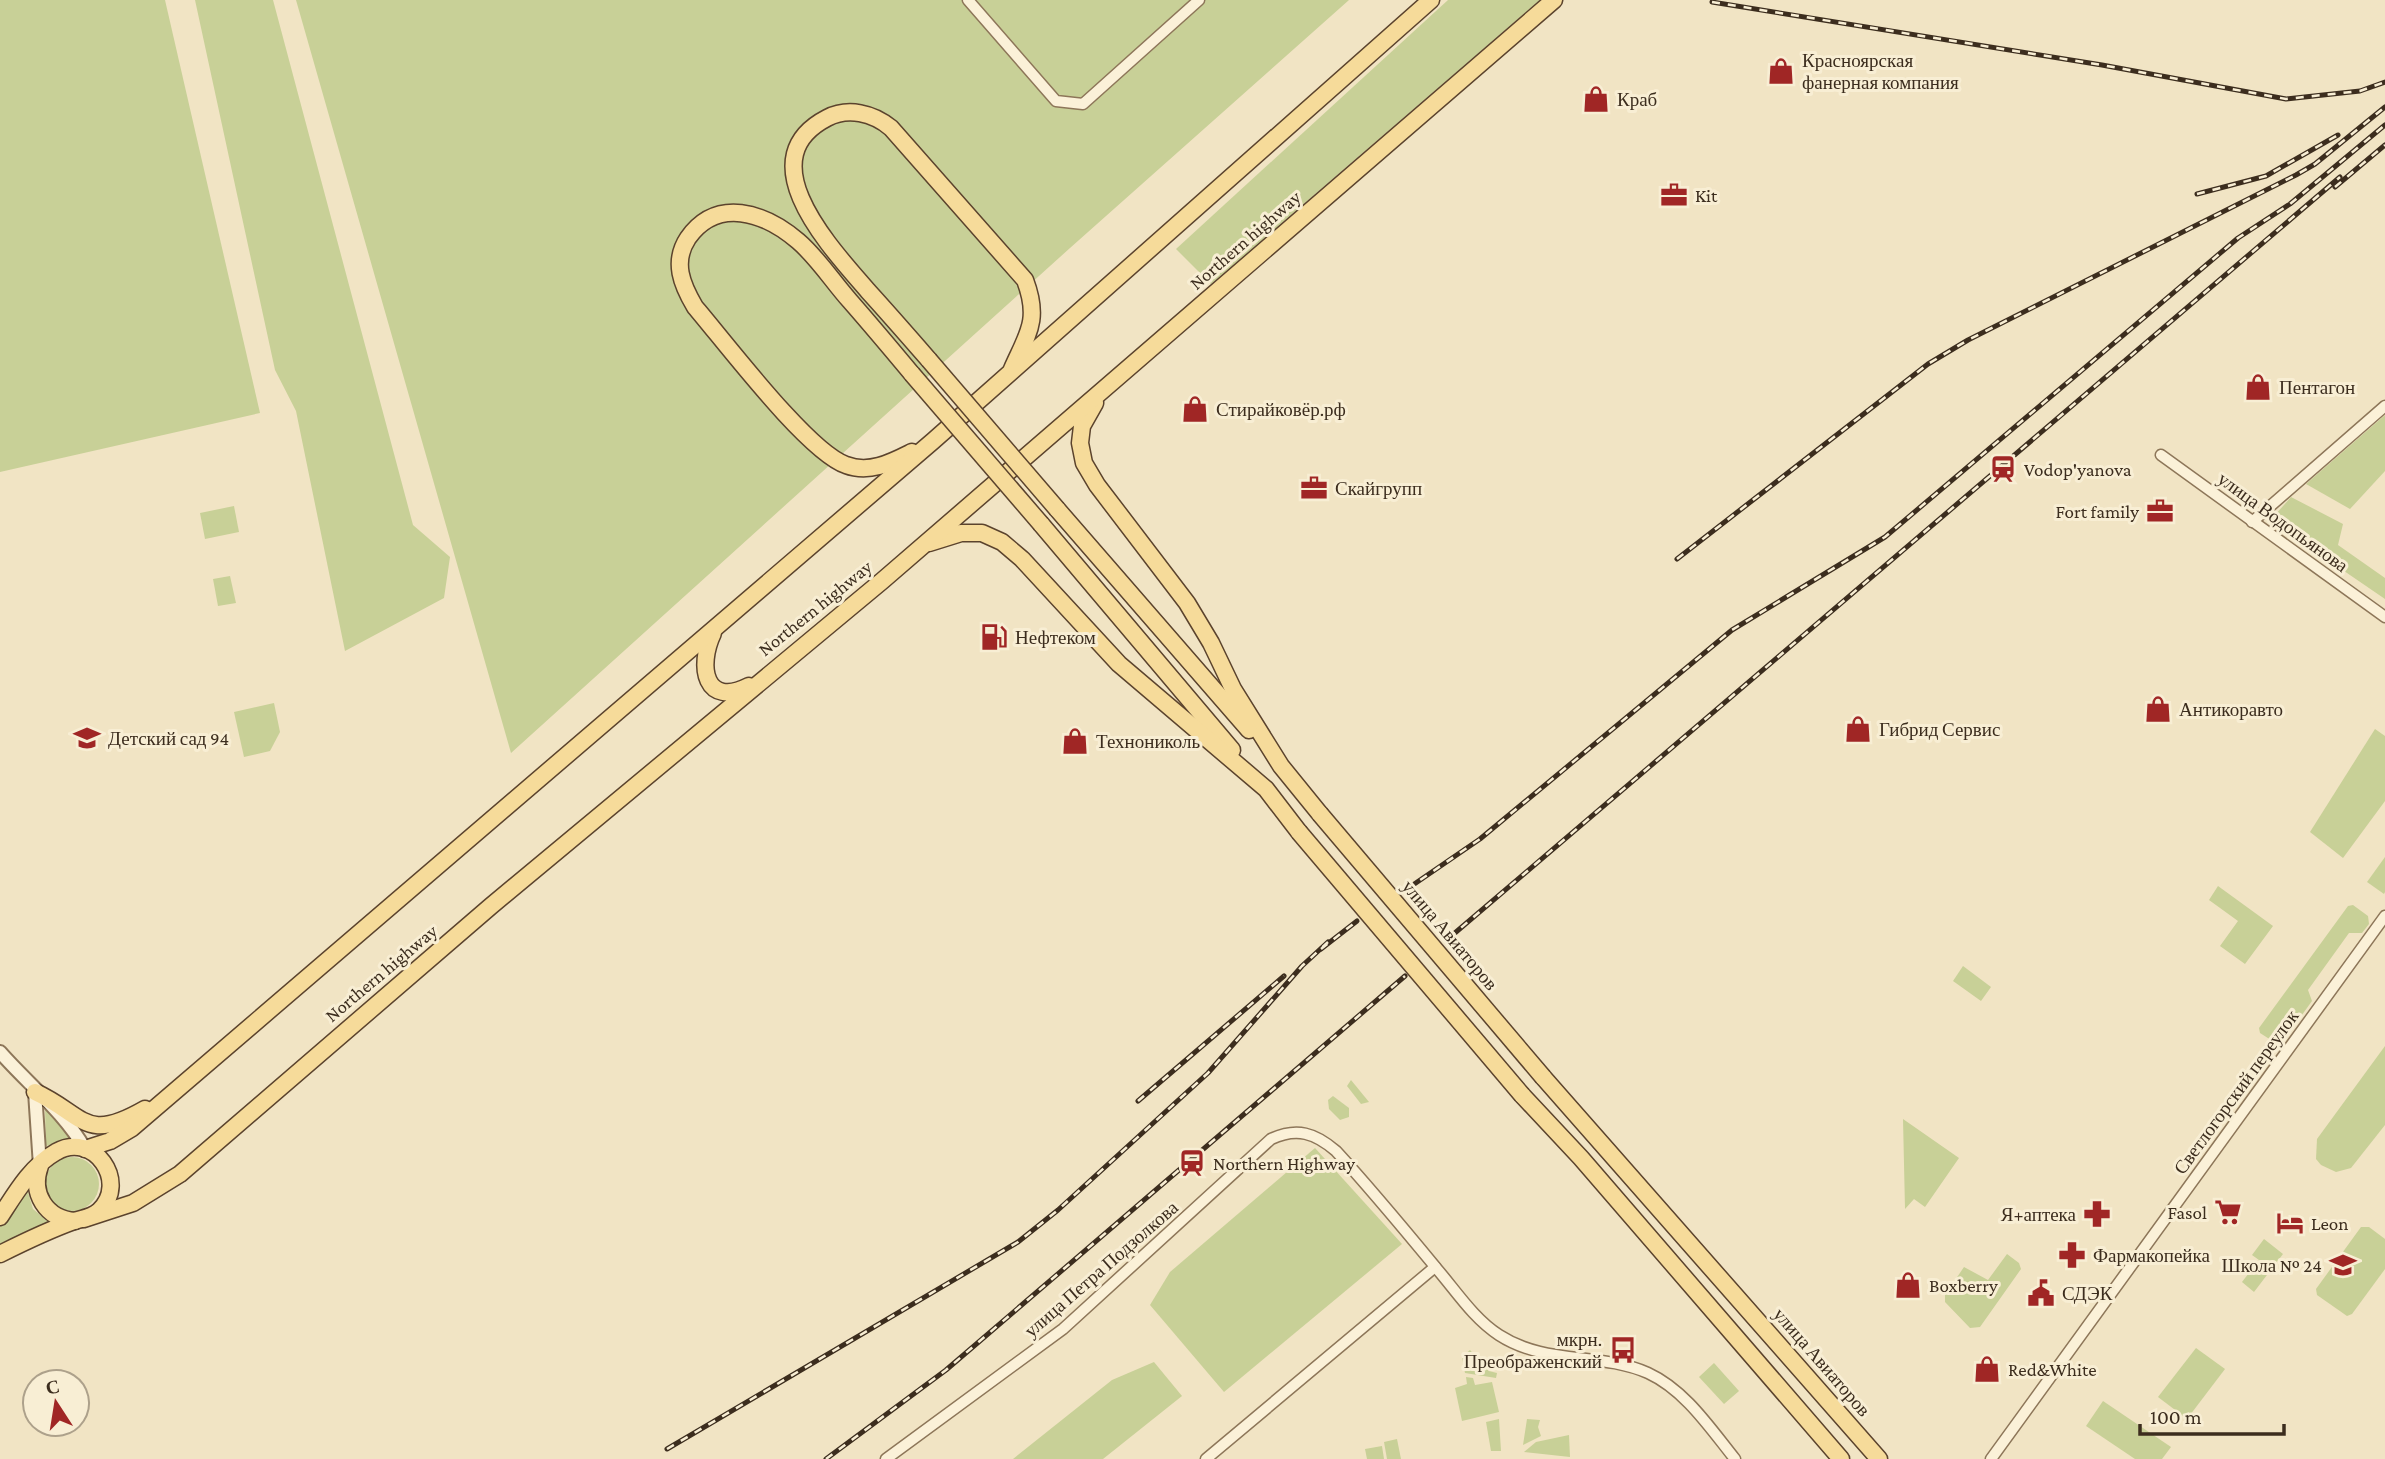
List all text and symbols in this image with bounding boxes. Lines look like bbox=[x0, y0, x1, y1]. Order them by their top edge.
place label: Красноярская фанерная компания bbox=[1802, 50, 1959, 93]
shop icon: Красноярская фанерная компания bbox=[1766, 56, 1796, 86]
shop icon: Краб bbox=[1581, 84, 1611, 114]
place label: Краб bbox=[1617, 89, 1657, 110]
office icon: Kit bbox=[1659, 180, 1689, 210]
place label: Kit bbox=[1695, 185, 1718, 206]
street label: Northern highway bbox=[1185, 186, 1305, 294]
shop icon: Пентагон bbox=[2243, 372, 2273, 402]
place label: Пентагон bbox=[2279, 377, 2355, 398]
shop icon: Стирайковёр.рф bbox=[1180, 394, 1210, 424]
place label: Стирайковёр.рф bbox=[1216, 399, 1346, 420]
station icon: Vodop'yanova bbox=[1988, 454, 2018, 484]
place label: Vodop'yanova bbox=[2024, 459, 2132, 480]
street label: улица Водопьянова bbox=[2214, 468, 2353, 577]
office icon: Скайгрупп bbox=[1299, 473, 1329, 503]
place label: Скайгрупп bbox=[1335, 478, 1422, 499]
office icon: Fort family bbox=[2145, 496, 2175, 526]
place label: Fort family bbox=[2056, 501, 2139, 522]
street label: Northern highway bbox=[754, 556, 876, 660]
fuel station icon: Нефтеком bbox=[979, 622, 1009, 652]
place label: Нефтеком bbox=[1015, 627, 1096, 648]
shop icon: Антикоравто bbox=[2143, 694, 2173, 724]
place label: Антикоравто bbox=[2179, 699, 2283, 720]
shop icon: Гибрид Сервис bbox=[1843, 714, 1873, 744]
place label: Гибрид Сервис bbox=[1879, 719, 2000, 740]
school or university icon: Детский сад 94 bbox=[72, 723, 102, 753]
shop icon: Технониколь bbox=[1060, 726, 1090, 756]
place label: Детский сад 94 bbox=[108, 728, 229, 749]
place label: Технониколь bbox=[1096, 731, 1201, 752]
street label: улица Авиаторов bbox=[1398, 876, 1502, 994]
street label: Northern highway bbox=[321, 920, 441, 1026]
street label: Светлогорский переулок bbox=[2169, 1005, 2303, 1178]
station icon: Northern Highway bbox=[1177, 1148, 1207, 1178]
place label: Northern Highway bbox=[1213, 1153, 1355, 1174]
street label: улица Петра Подзолкова bbox=[1020, 1196, 1182, 1341]
supermarket icon: Fasol bbox=[2213, 1197, 2243, 1227]
pharmacy icon: Я+аптека bbox=[2082, 1199, 2112, 1229]
place label: Fasol bbox=[2167, 1202, 2207, 1223]
place label: Я+аптека bbox=[2001, 1204, 2077, 1225]
hotel icon: Leon bbox=[2275, 1208, 2305, 1238]
place label: Leon bbox=[2311, 1213, 2348, 1234]
pharmacy icon: Фармакопейка bbox=[2057, 1240, 2087, 1270]
place label: Фармакопейка bbox=[2093, 1245, 2210, 1266]
school or university icon: Школа № 24 bbox=[2328, 1250, 2358, 1280]
place label: Школа № 24 bbox=[2222, 1255, 2322, 1276]
shop icon: Boxberry bbox=[1893, 1270, 1923, 1300]
place label: Boxberry bbox=[1929, 1275, 1998, 1296]
public building icon: СДЭК bbox=[2026, 1278, 2056, 1308]
place label: СДЭК bbox=[2062, 1283, 2113, 1304]
street label: улица Авиаторов bbox=[1769, 1303, 1875, 1421]
place label: мкрн. Преображенский bbox=[1464, 1329, 1602, 1372]
bus stop icon: мкрн. Преображенский bbox=[1608, 1335, 1638, 1365]
shop icon: Red&White bbox=[1972, 1354, 2002, 1384]
place label: Red&White bbox=[2008, 1359, 2097, 1380]
north arrow bbox=[21, 1368, 91, 1438]
text: С bbox=[44, 1375, 61, 1399]
scale bar bbox=[2140, 1392, 2284, 1436]
text: 100 m bbox=[2150, 1405, 2202, 1429]

